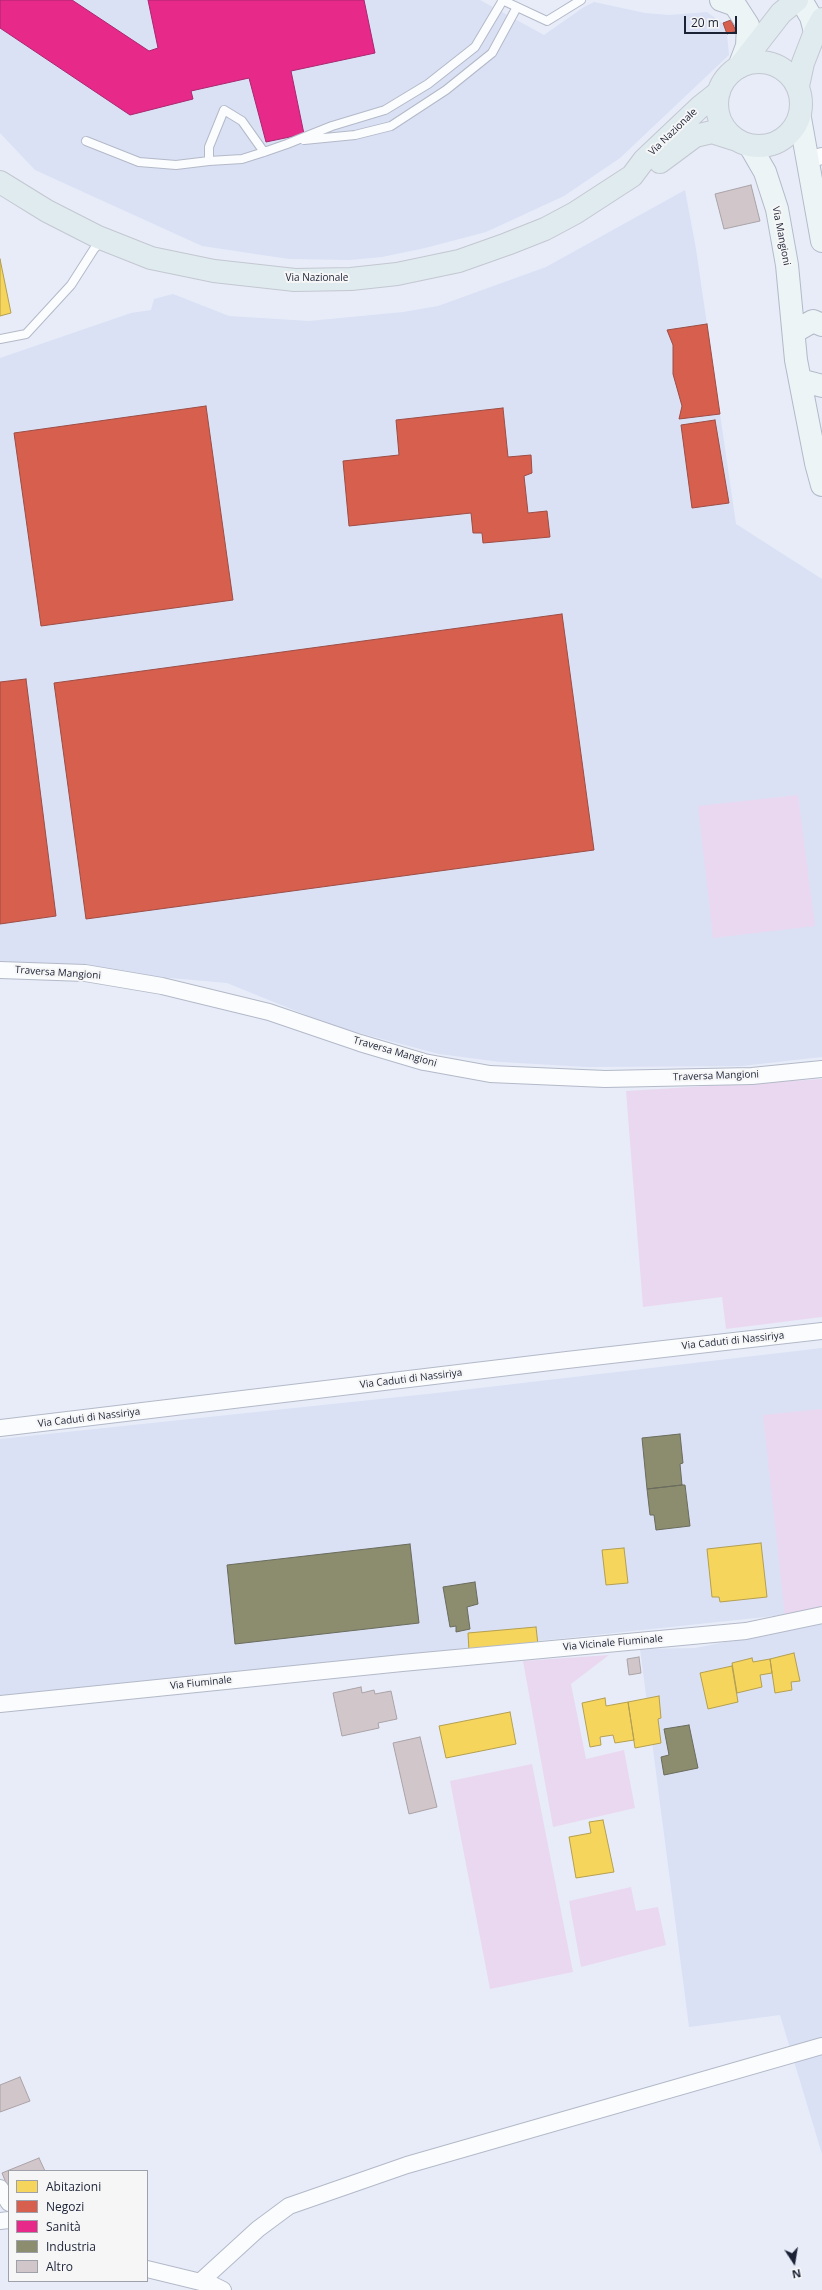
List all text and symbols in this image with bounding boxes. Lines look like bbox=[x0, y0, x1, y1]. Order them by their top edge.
scale bar bbox=[686, 8, 739, 34]
text: 20 m bbox=[691, 14, 719, 31]
street label: Via Nazionale bbox=[646, 106, 700, 158]
street label: Via Mangioni bbox=[769, 205, 793, 267]
street label: Via Nazionale bbox=[286, 272, 348, 284]
street label: Traversa Mangioni bbox=[15, 964, 101, 982]
street label: Traversa Mangioni bbox=[352, 1034, 438, 1070]
street label: Traversa Mangioni bbox=[673, 1069, 759, 1083]
street label: Via Caduti di Nassiriya bbox=[681, 1330, 785, 1352]
street label: Via Caduti di Nassiriya bbox=[359, 1367, 463, 1391]
street label: Via Caduti di Nassiriya bbox=[37, 1406, 141, 1430]
street label: Via Vicinale Fiuminale bbox=[563, 1633, 663, 1653]
street label: Via Fiuminale bbox=[170, 1674, 232, 1692]
legend bbox=[8, 2170, 148, 2282]
text: Abitazioni bbox=[46, 2178, 101, 2195]
text: Negozi bbox=[46, 2198, 84, 2215]
text: Sanità bbox=[46, 2218, 81, 2235]
text: Industria bbox=[46, 2238, 96, 2255]
north arrow bbox=[774, 2242, 814, 2282]
text: Altro bbox=[46, 2258, 73, 2275]
text: N bbox=[791, 2266, 803, 2282]

